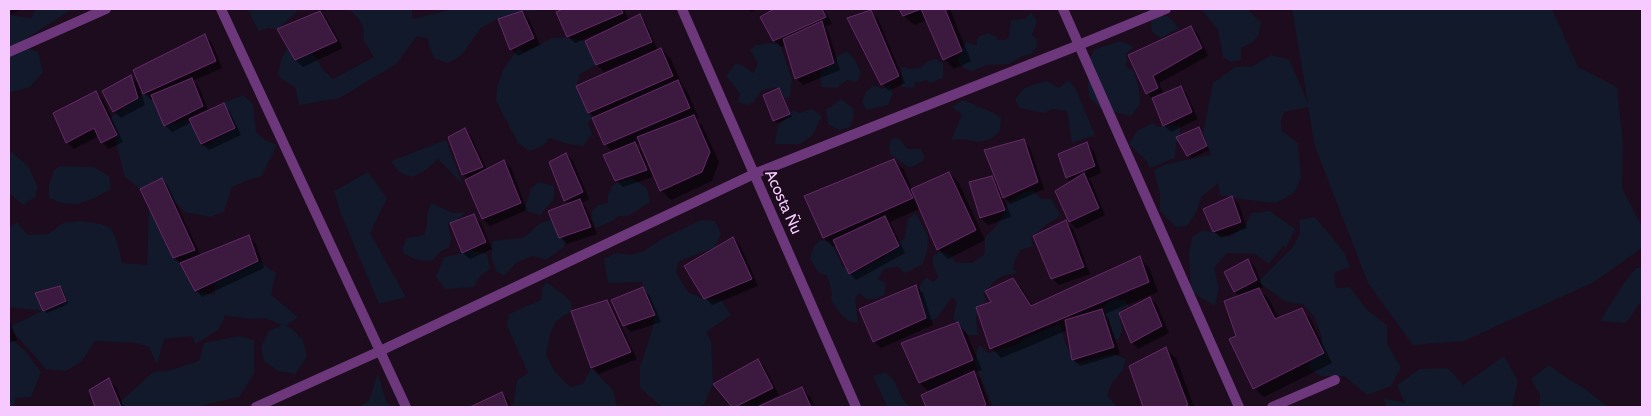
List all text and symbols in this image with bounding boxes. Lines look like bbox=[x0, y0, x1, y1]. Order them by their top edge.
street label: Acosta Ñu bbox=[760, 167, 806, 237]

